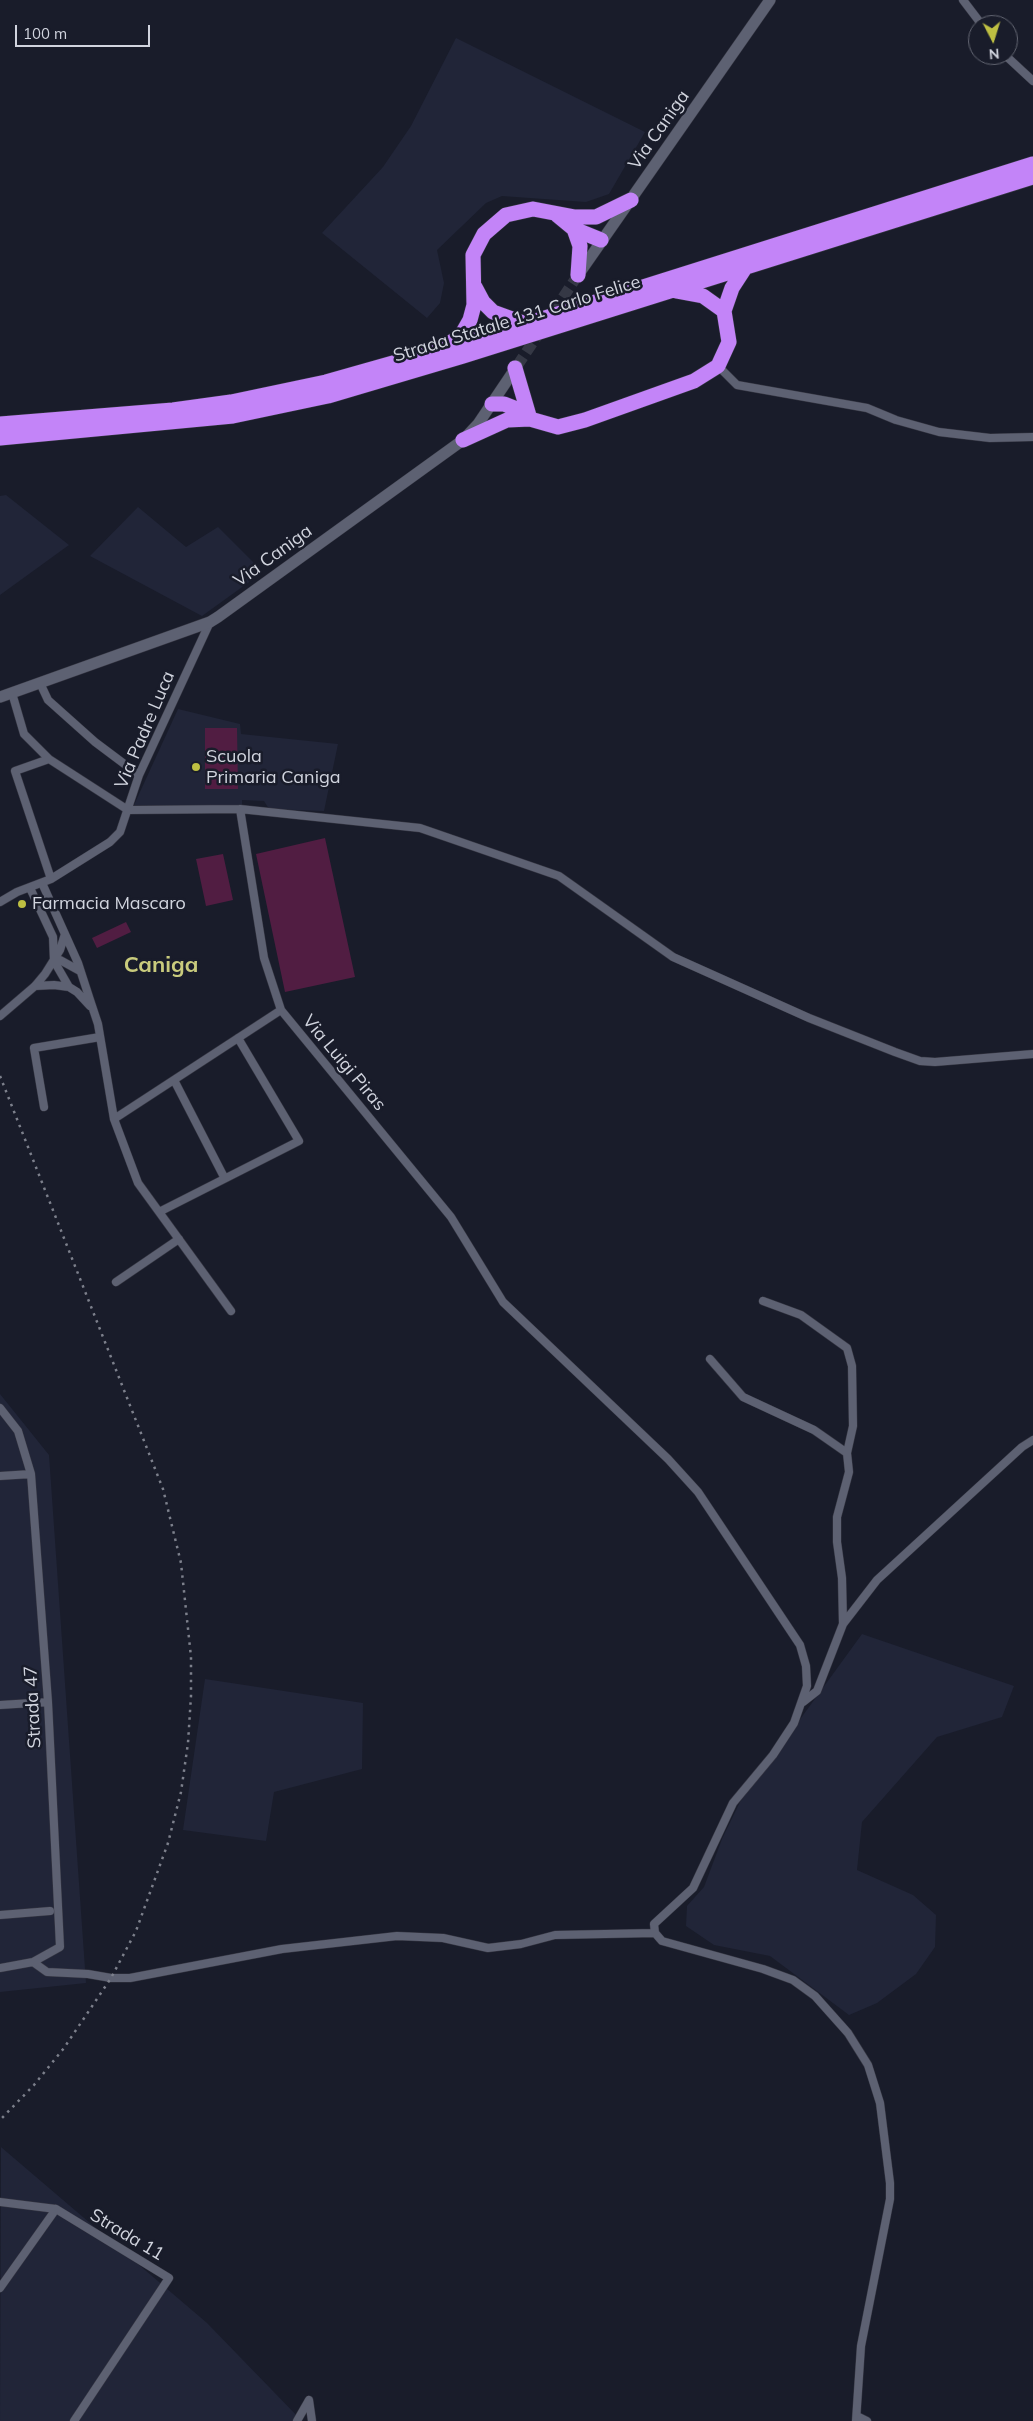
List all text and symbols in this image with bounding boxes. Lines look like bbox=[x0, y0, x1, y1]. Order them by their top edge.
scale bar bbox=[18, 15, 152, 47]
north arrow bbox=[968, 15, 1018, 65]
text: 100 m bbox=[23, 24, 67, 43]
text: N bbox=[988, 45, 1000, 63]
street label: Via Caniga bbox=[624, 86, 694, 174]
street label: Strada Statale 131 Carlo Felice bbox=[391, 271, 643, 367]
street label: Via Caniga bbox=[230, 520, 316, 592]
street label: Via Padre Luca bbox=[110, 668, 180, 792]
place label: Scuola Primaria Caniga bbox=[206, 746, 341, 789]
marker: Scuola Primaria Caniga bbox=[190, 761, 202, 773]
place label: Farmacia Mascaro bbox=[32, 893, 186, 915]
marker: Farmacia Mascaro bbox=[16, 898, 28, 910]
district label: Caniga bbox=[124, 952, 198, 978]
street label: Via Luigi Piras bbox=[298, 1011, 390, 1115]
street label: Strada 47 bbox=[20, 1665, 46, 1749]
street label: Strada 11 bbox=[86, 2204, 168, 2266]

